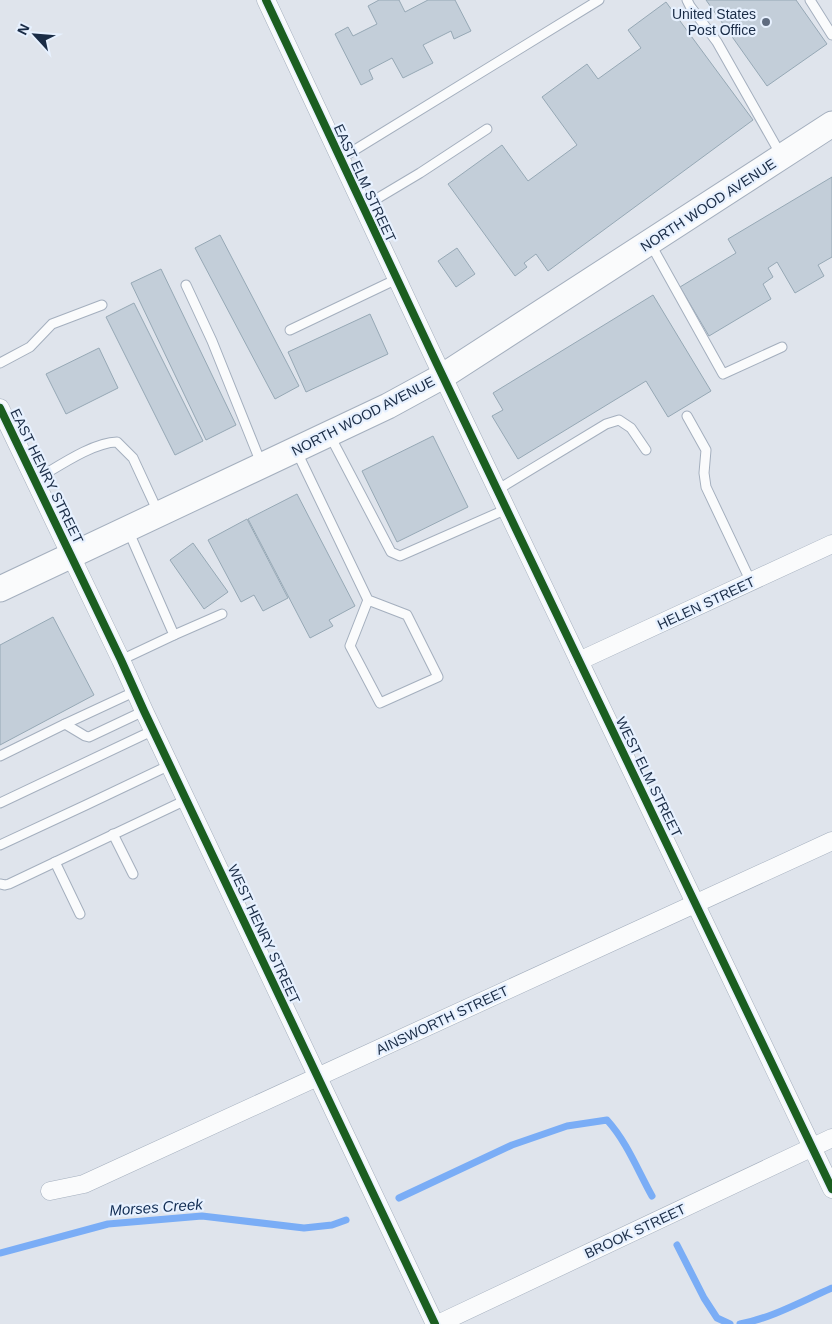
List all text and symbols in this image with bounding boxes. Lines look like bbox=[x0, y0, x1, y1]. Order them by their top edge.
place label: United States Post Office bbox=[672, 6, 756, 38]
north arrow bbox=[10, 10, 60, 60]
marker: United States Post Office bbox=[760, 16, 772, 28]
text: N bbox=[14, 21, 33, 37]
street label: EAST ELM STREET bbox=[331, 122, 400, 245]
street label: NORTH WOOD AVENUE bbox=[637, 155, 779, 255]
street label: NORTH WOOD AVENUE bbox=[289, 373, 437, 459]
street label: EAST HENRY STREET bbox=[7, 406, 87, 546]
street label: HELEN STREET bbox=[655, 573, 758, 633]
street label: WEST ELM STREET bbox=[613, 714, 685, 840]
street label: WEST HENRY STREET bbox=[225, 862, 303, 1007]
street label: AINSWORTH STREET bbox=[373, 982, 511, 1058]
water label: Morses Creek bbox=[109, 1195, 205, 1219]
street label: BROOK STREET bbox=[582, 1200, 688, 1261]

